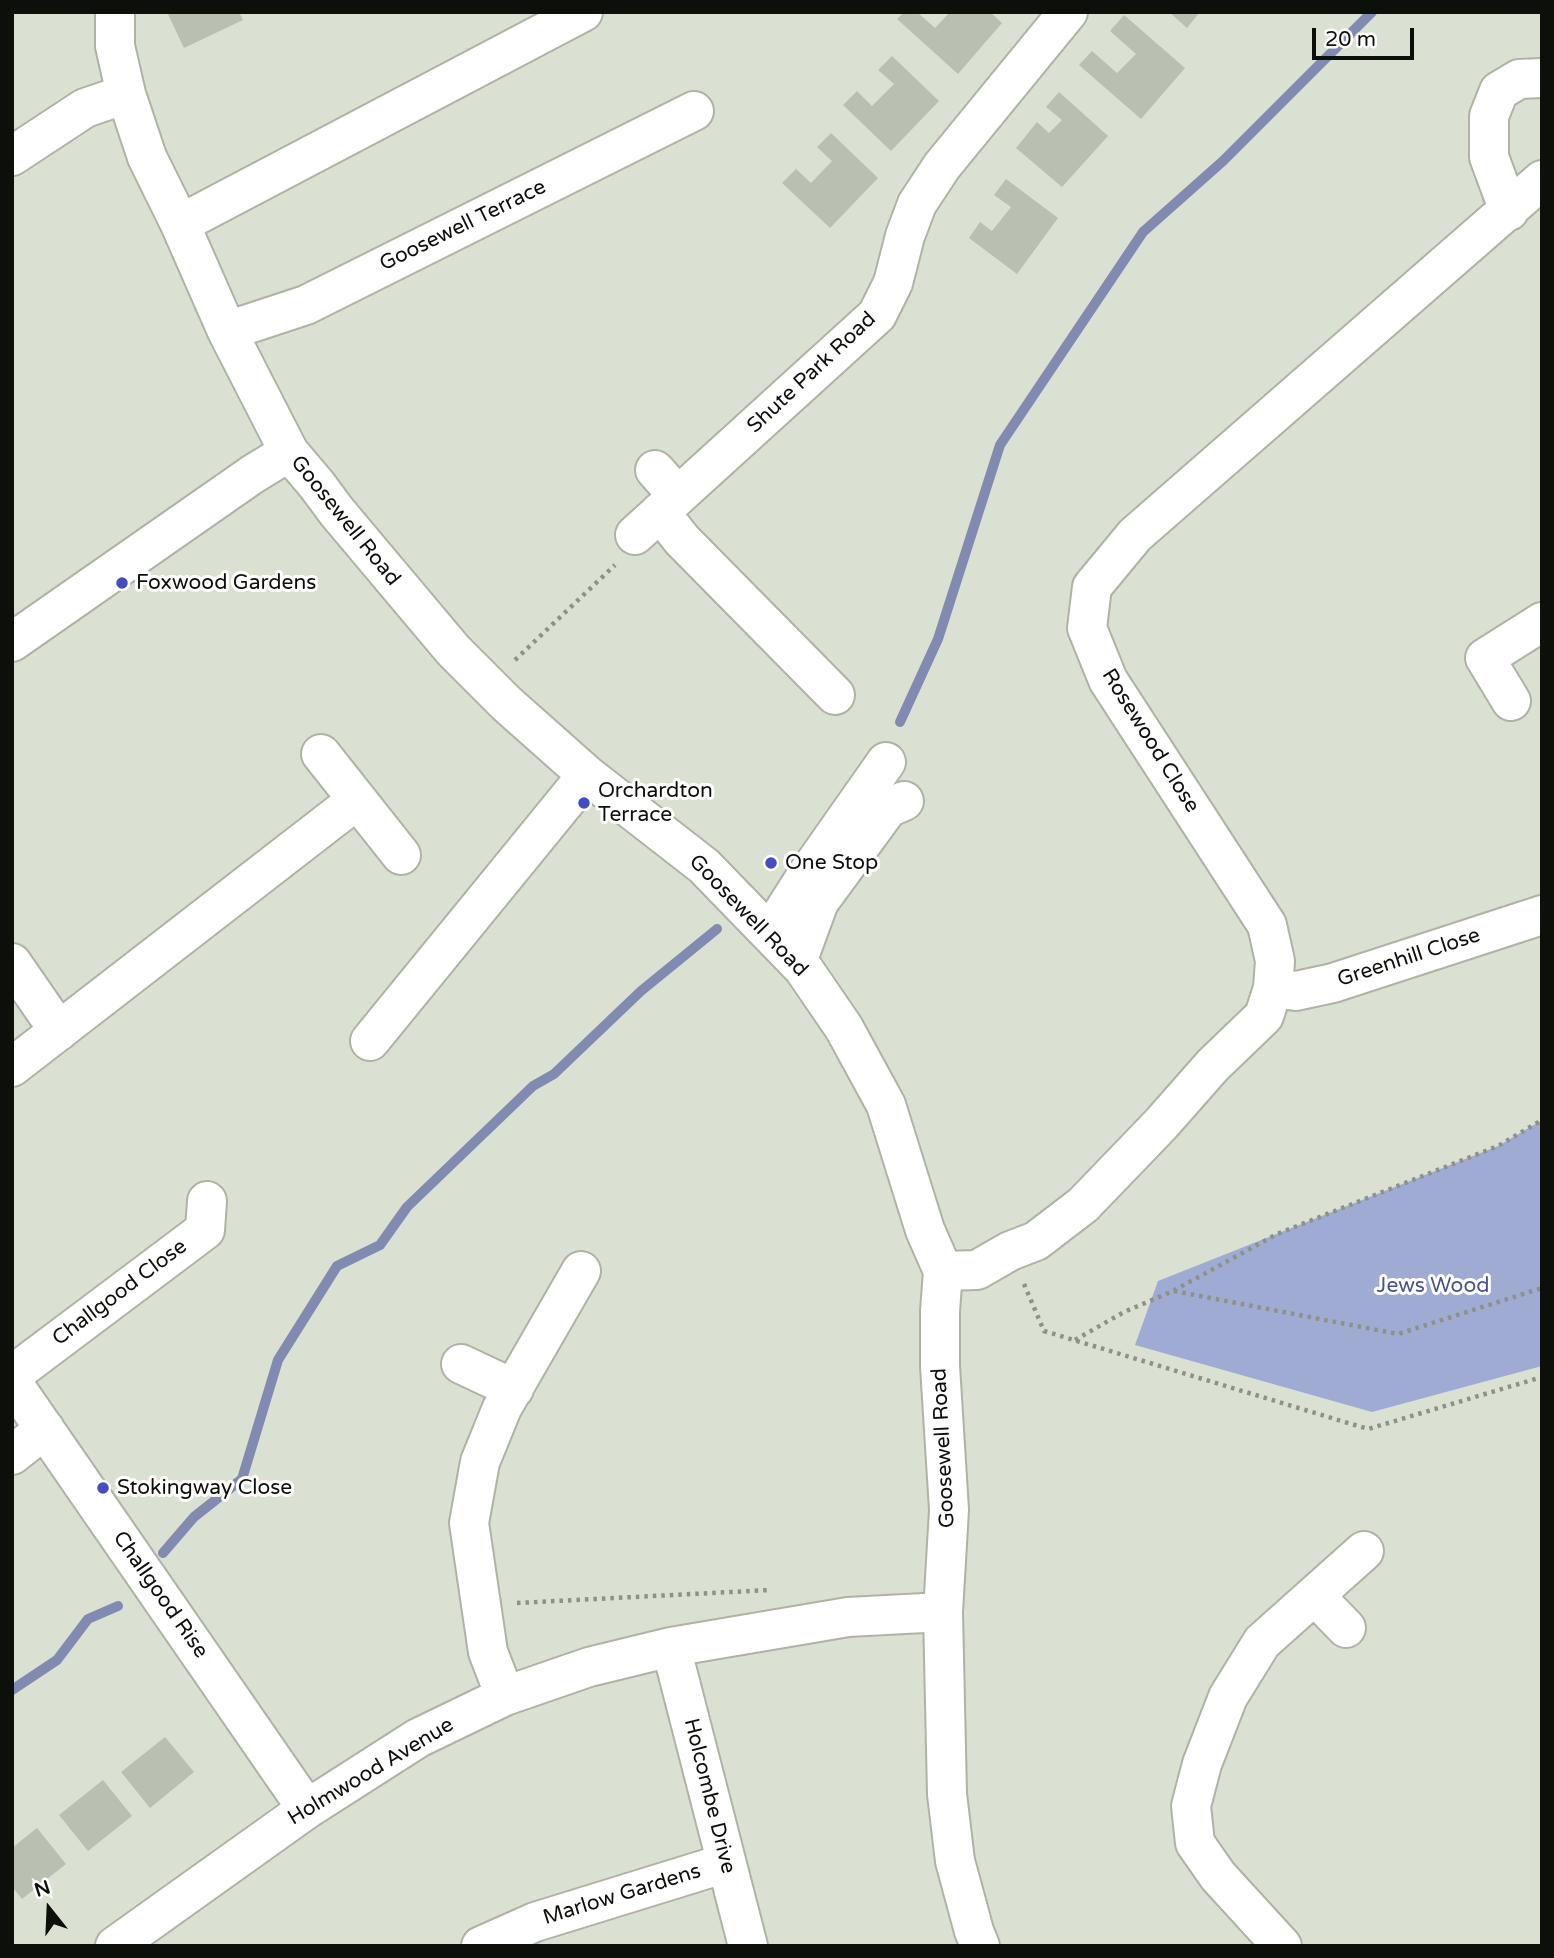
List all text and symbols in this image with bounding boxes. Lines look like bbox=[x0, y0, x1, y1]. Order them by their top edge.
scale bar bbox=[1316, 14, 1418, 58]
text: 20 m bbox=[1325, 27, 1376, 52]
street label: Goosewell Terrace bbox=[376, 175, 550, 277]
street label: Shute Park Road bbox=[742, 307, 882, 439]
street label: Goosewell Road bbox=[285, 451, 405, 591]
place label: Foxwood Gardens bbox=[136, 570, 316, 596]
marker: Foxwood Gardens bbox=[114, 575, 130, 591]
street label: Rosewood Close bbox=[1096, 664, 1204, 818]
place label: Orchardton Terrace bbox=[598, 778, 713, 828]
marker: Orchardton Terrace bbox=[576, 795, 592, 811]
street label: Goosewell Road bbox=[683, 850, 813, 982]
place label: One Stop bbox=[785, 850, 878, 876]
marker: One Stop bbox=[763, 855, 779, 871]
street label: Greenhill Close bbox=[1334, 923, 1484, 993]
street label: Challgood Close bbox=[48, 1234, 192, 1352]
park label: Jews Wood bbox=[1377, 1273, 1489, 1299]
street label: Goosewell Road bbox=[927, 1367, 961, 1529]
place label: Stokingway Close bbox=[117, 1475, 292, 1501]
marker: Stokingway Close bbox=[95, 1480, 111, 1496]
street label: Challgood Rise bbox=[107, 1527, 213, 1663]
street label: Holmwood Avenue bbox=[284, 1713, 458, 1831]
street label: Holcombe Drive bbox=[678, 1716, 740, 1876]
street label: Marlow Gardens bbox=[540, 1859, 704, 1931]
north arrow bbox=[14, 1874, 84, 1944]
text: N bbox=[32, 1876, 53, 1902]

